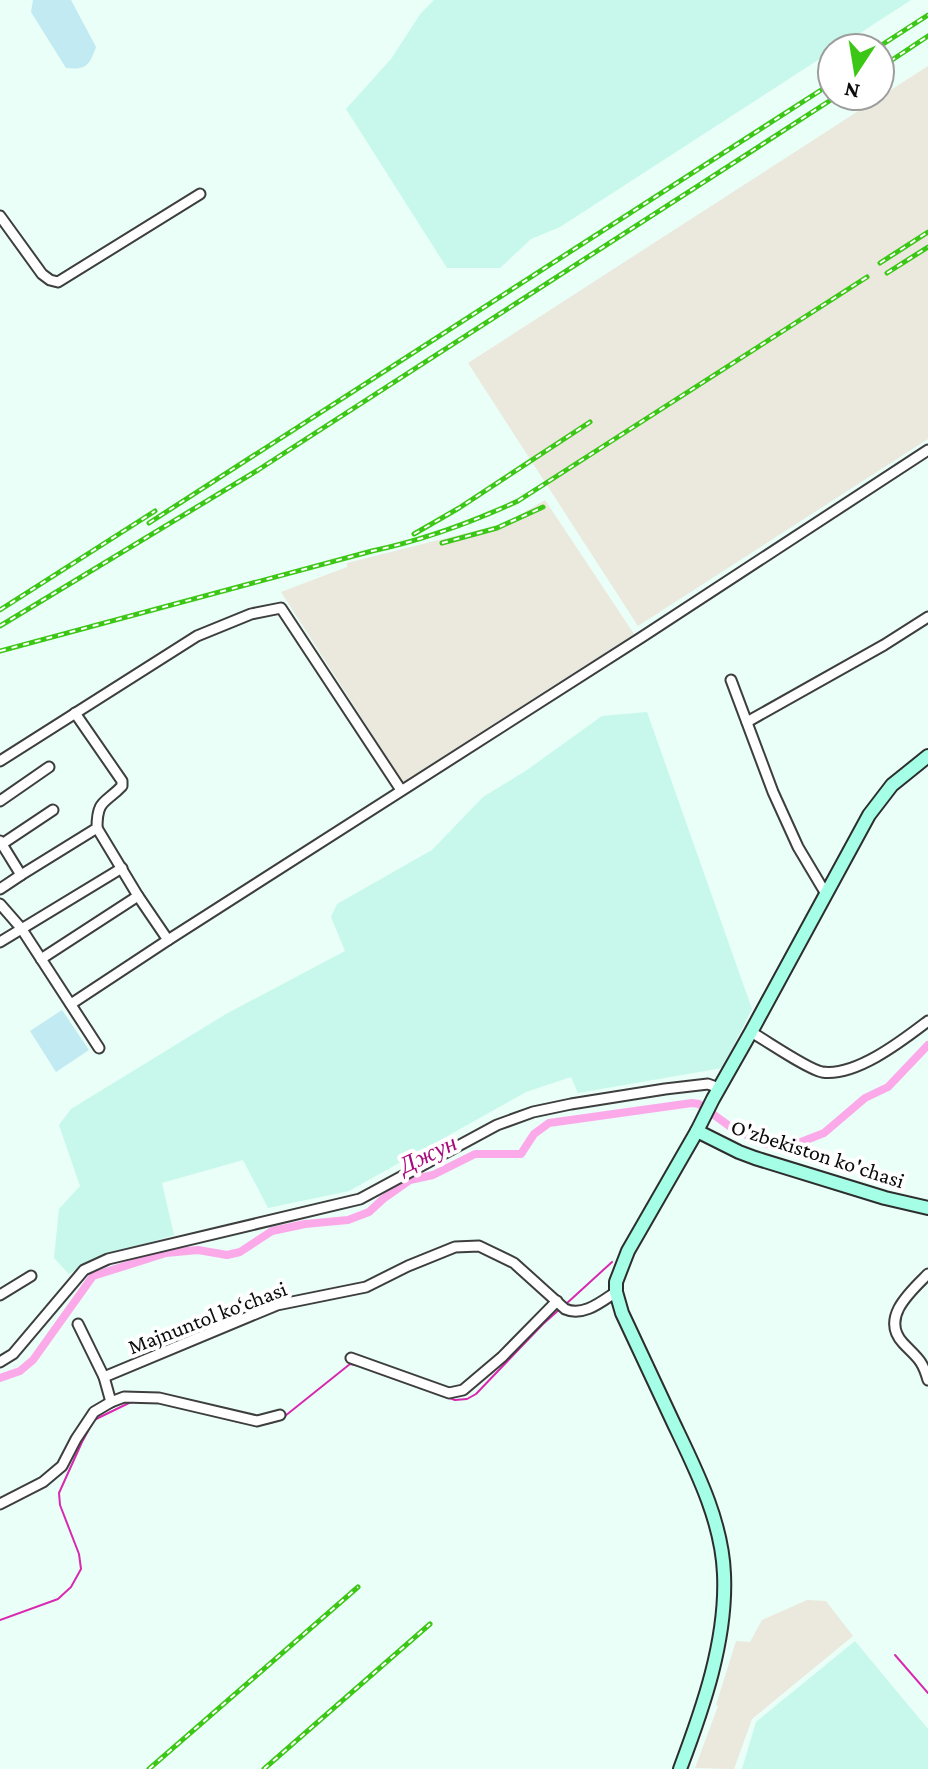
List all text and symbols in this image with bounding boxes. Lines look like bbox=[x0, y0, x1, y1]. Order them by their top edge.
north arrow bbox=[816, 32, 896, 112]
text: N bbox=[842, 77, 862, 105]
street label: O'zbekiston ko'chasi bbox=[728, 1114, 908, 1193]
water label: Джун bbox=[393, 1129, 461, 1179]
street label: Majnuntol ko‘chasi bbox=[124, 1276, 290, 1359]

